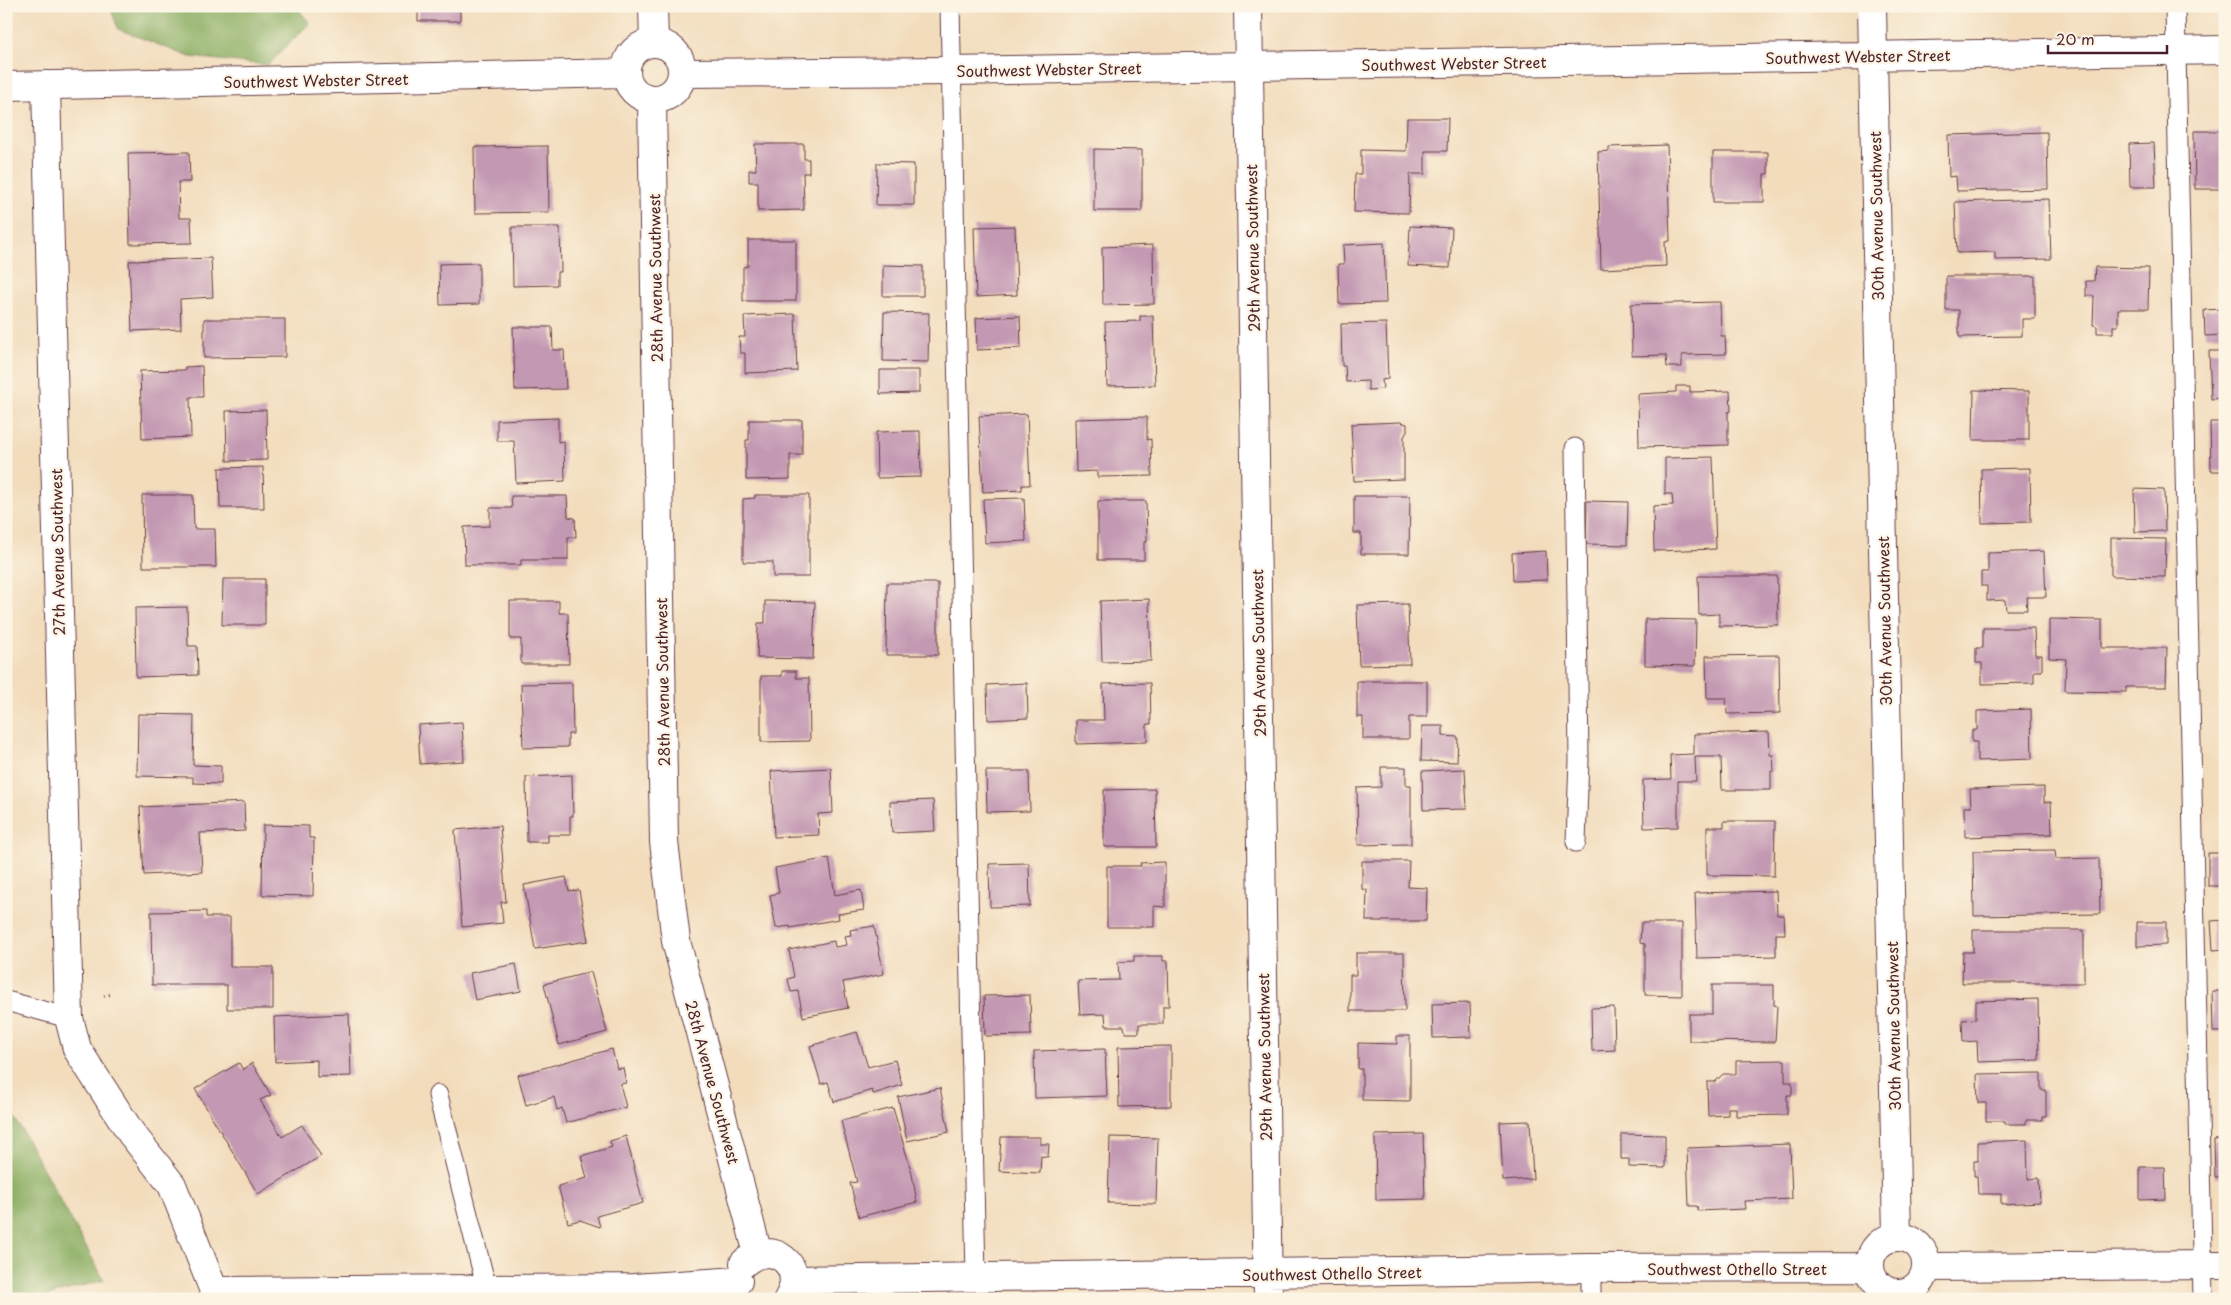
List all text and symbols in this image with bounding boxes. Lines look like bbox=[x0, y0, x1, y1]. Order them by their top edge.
scale bar bbox=[2048, 22, 2167, 54]
text: 20 m bbox=[2056, 27, 2095, 50]
street label: Southwest Webster Street bbox=[1765, 43, 1951, 69]
street label: Southwest Webster Street bbox=[1361, 50, 1547, 76]
street label: Southwest Webster Street bbox=[956, 56, 1142, 82]
street label: Southwest Webster Street bbox=[223, 67, 409, 93]
street label: 30th Avenue Southwest bbox=[1863, 131, 1889, 301]
street label: 29th Avenue Southwest bbox=[1239, 164, 1265, 332]
street label: 28th Avenue Southwest bbox=[642, 193, 668, 363]
street label: 27th Avenue Southwest bbox=[44, 468, 70, 636]
street label: 30th Avenue Southwest bbox=[1871, 536, 1897, 706]
street label: 29th Avenue Southwest bbox=[1245, 569, 1271, 737]
street label: 28th Avenue Southwest bbox=[649, 597, 675, 767]
street label: 30th Avenue Southwest bbox=[1880, 941, 1906, 1111]
street label: 29th Avenue Southwest bbox=[1251, 973, 1277, 1141]
street label: 28th Avenue Southwest bbox=[680, 998, 746, 1167]
street label: Southwest Othello Street bbox=[1647, 1257, 1827, 1280]
street label: Southwest Othello Street bbox=[1242, 1260, 1422, 1286]

